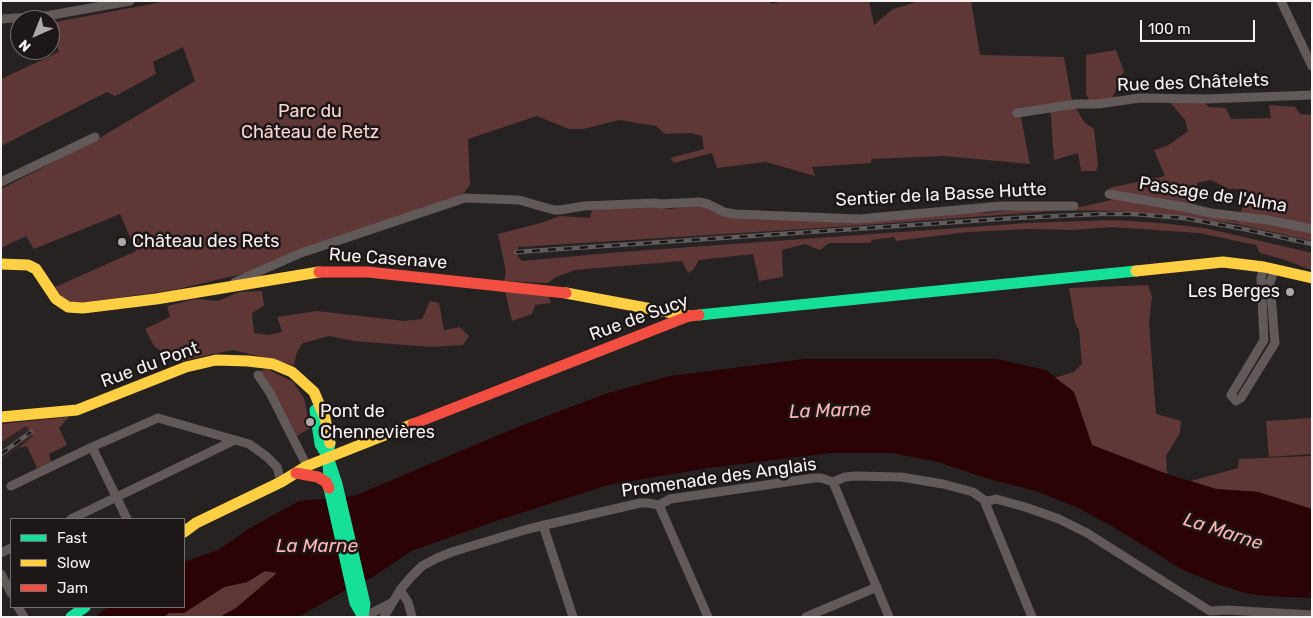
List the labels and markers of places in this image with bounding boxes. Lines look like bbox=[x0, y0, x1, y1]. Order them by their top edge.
place label: Château des Rets bbox=[132, 231, 279, 253]
marker: Château des Rets bbox=[116, 236, 128, 248]
place label: Les Berges bbox=[1188, 281, 1280, 303]
marker: Les Berges bbox=[1284, 286, 1296, 298]
place label: Pont de Chennevières bbox=[320, 401, 435, 444]
marker: Pont de Chennevières bbox=[304, 416, 316, 428]

